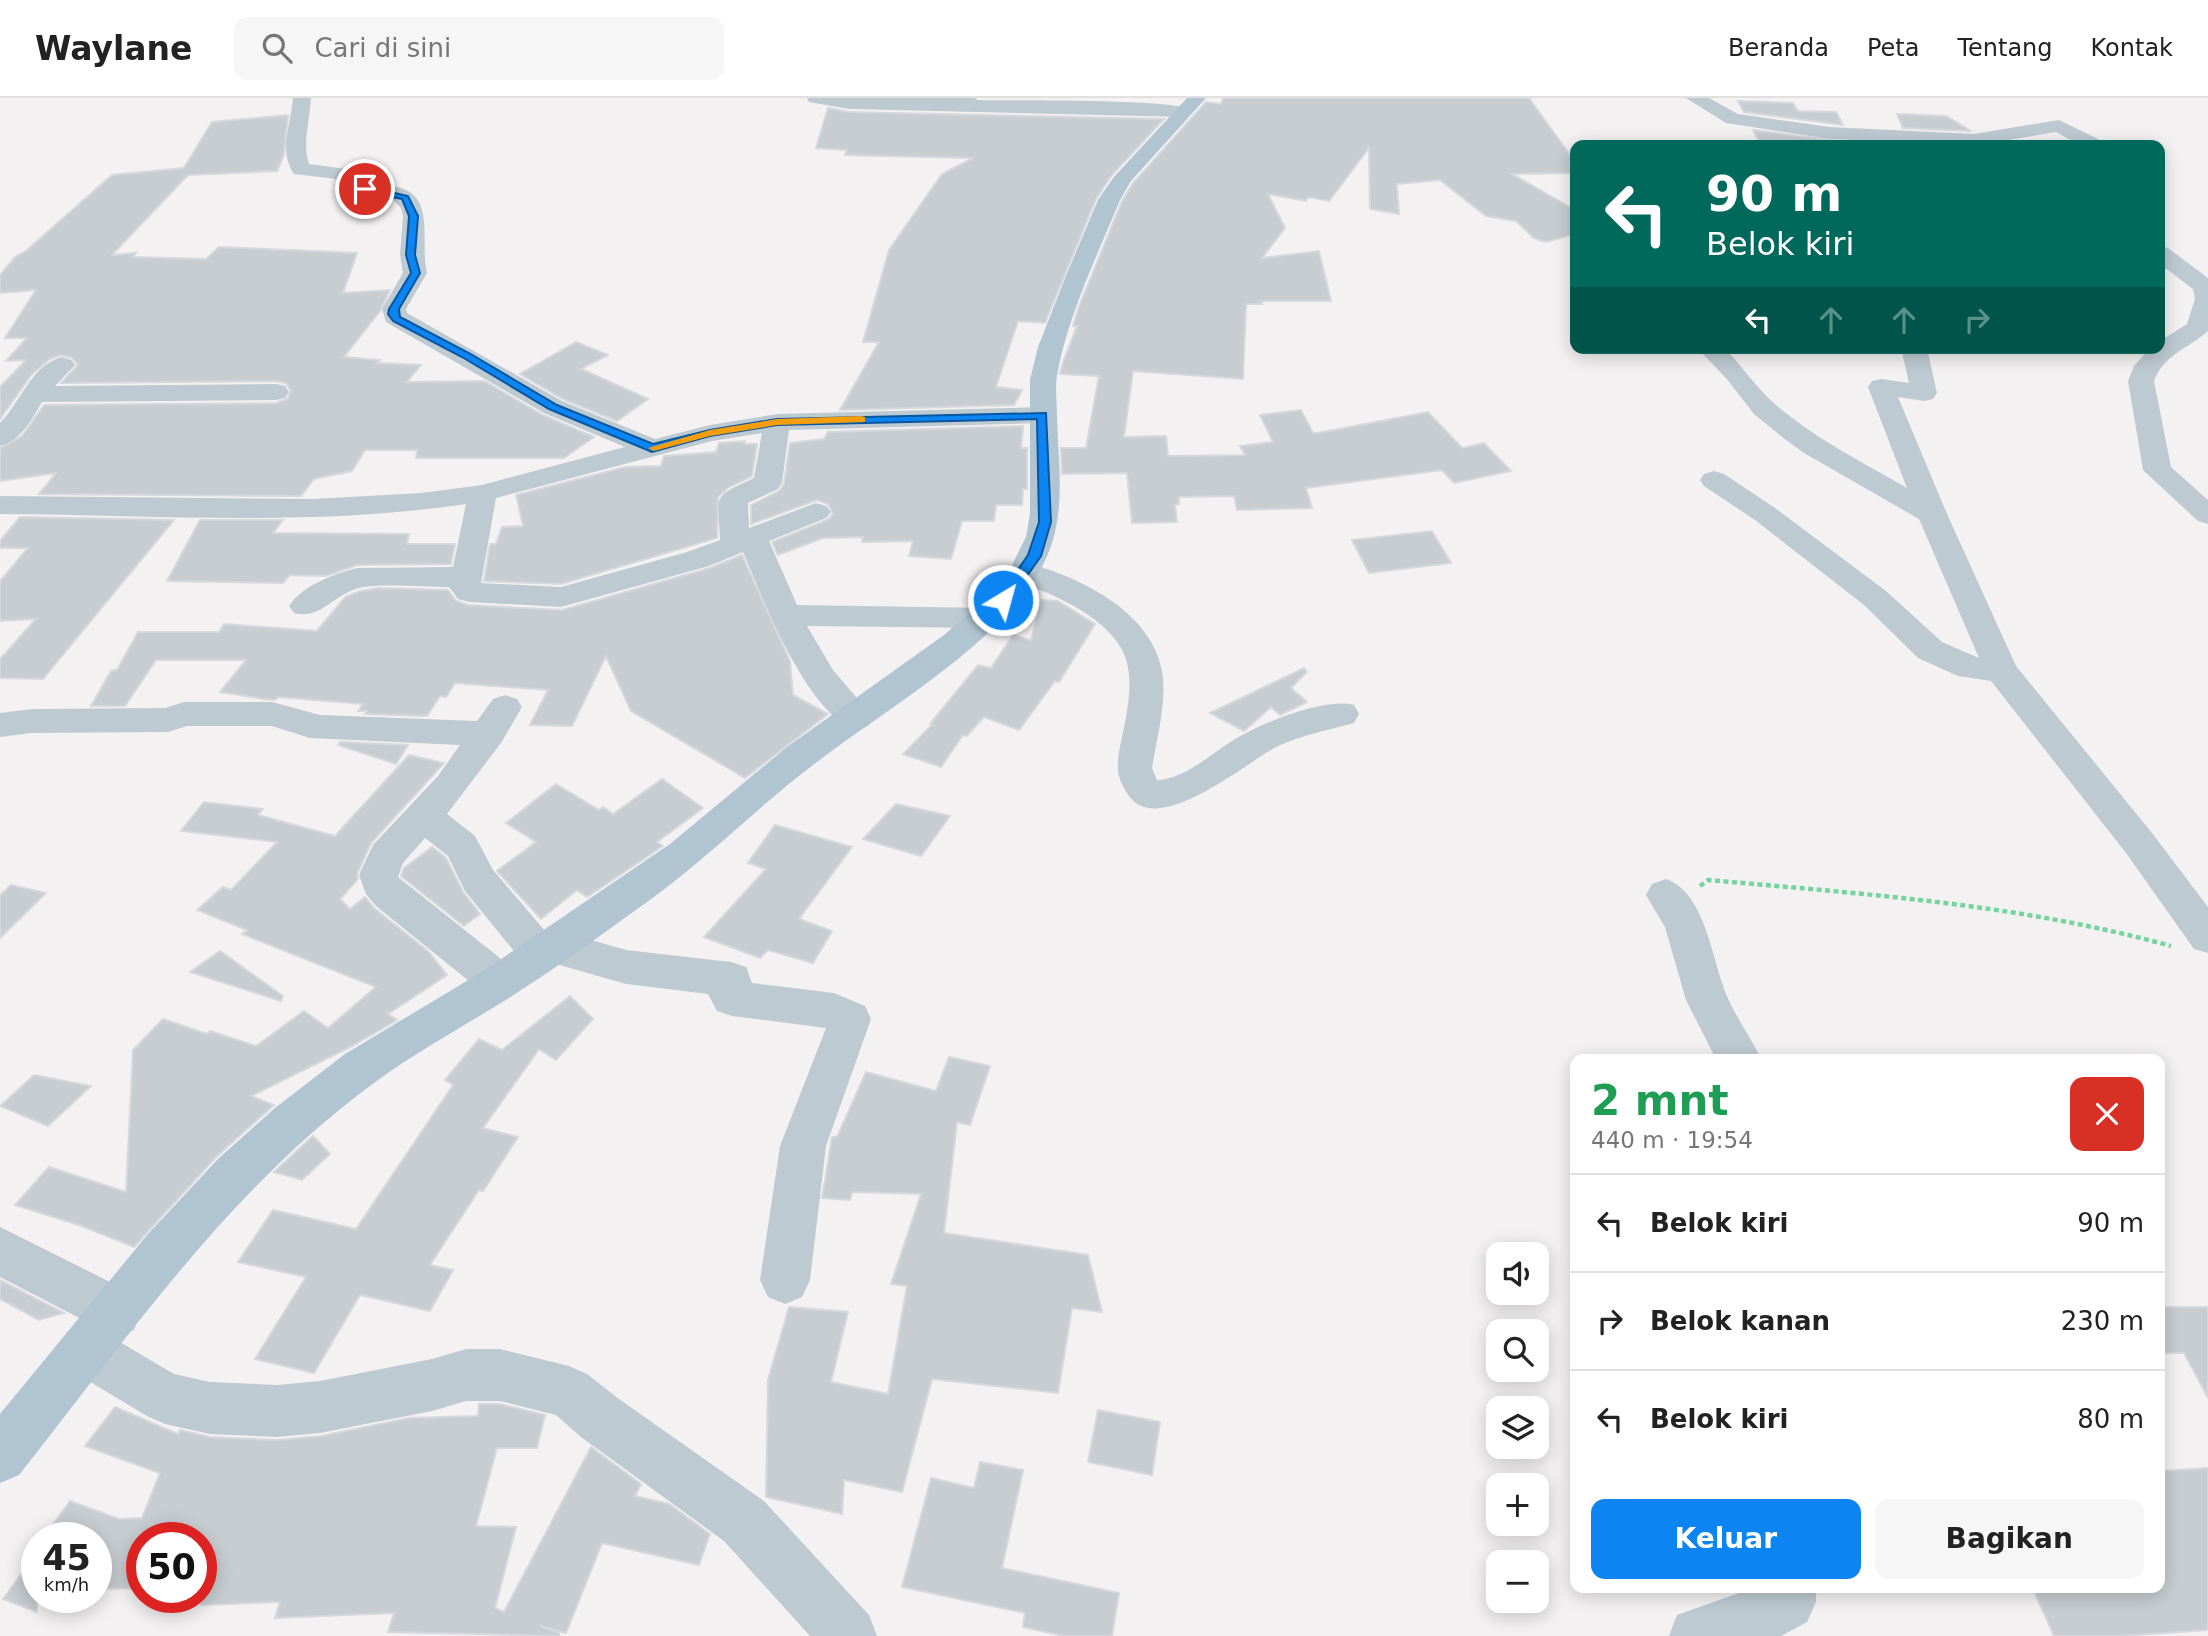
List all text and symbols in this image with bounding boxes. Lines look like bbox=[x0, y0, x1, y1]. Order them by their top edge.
search box bbox=[234, 17, 724, 80]
text: Waylane bbox=[35, 29, 192, 68]
icon: search bbox=[258, 29, 296, 67]
text: Cari di sini bbox=[314, 33, 451, 63]
text: Beranda bbox=[1728, 34, 1829, 62]
text: Peta bbox=[1867, 34, 1919, 62]
text: Tentang bbox=[1957, 34, 2053, 62]
text: Kontak bbox=[2091, 34, 2173, 62]
pin bbox=[335, 159, 395, 219]
text: 90 m bbox=[1706, 166, 1842, 223]
icon: left bbox=[1591, 168, 1682, 259]
icon: arrive bbox=[346, 170, 384, 208]
text: Belok kiri bbox=[1706, 225, 1854, 263]
icon: left bbox=[1739, 301, 1777, 339]
icon: ahead bbox=[1812, 301, 1850, 339]
icon: ahead bbox=[1885, 301, 1923, 339]
icon: right bbox=[1958, 301, 1996, 339]
position arrow bbox=[966, 563, 1040, 637]
text: 2 mnt bbox=[1591, 1076, 1729, 1125]
button: close bbox=[2070, 1077, 2144, 1151]
text: 440 m · 19:54 bbox=[1591, 1127, 1753, 1153]
icon: left bbox=[1591, 1204, 1629, 1242]
text: Belok kiri bbox=[1650, 1208, 1789, 1238]
text: 90 m bbox=[2077, 1208, 2144, 1238]
map controls bbox=[1486, 1242, 1549, 1613]
button: sound bbox=[1486, 1242, 1549, 1305]
icon: right bbox=[1591, 1302, 1629, 1340]
text: Belok kanan bbox=[1650, 1306, 1830, 1336]
text: 230 m bbox=[2061, 1306, 2144, 1336]
button: search bbox=[1486, 1319, 1549, 1382]
button: layers bbox=[1486, 1396, 1549, 1459]
icon: left bbox=[1591, 1400, 1629, 1438]
text: Belok kiri bbox=[1650, 1404, 1789, 1434]
text: 80 m bbox=[2077, 1404, 2144, 1434]
button: + bbox=[1486, 1473, 1549, 1536]
button: Keluar bbox=[1591, 1499, 1861, 1579]
button: Bagikan bbox=[1875, 1499, 2144, 1579]
speed limit sign: 50 bbox=[126, 1522, 217, 1613]
text: 45 bbox=[42, 1538, 91, 1578]
button: − bbox=[1486, 1550, 1549, 1613]
text: km/h bbox=[44, 1574, 89, 1595]

